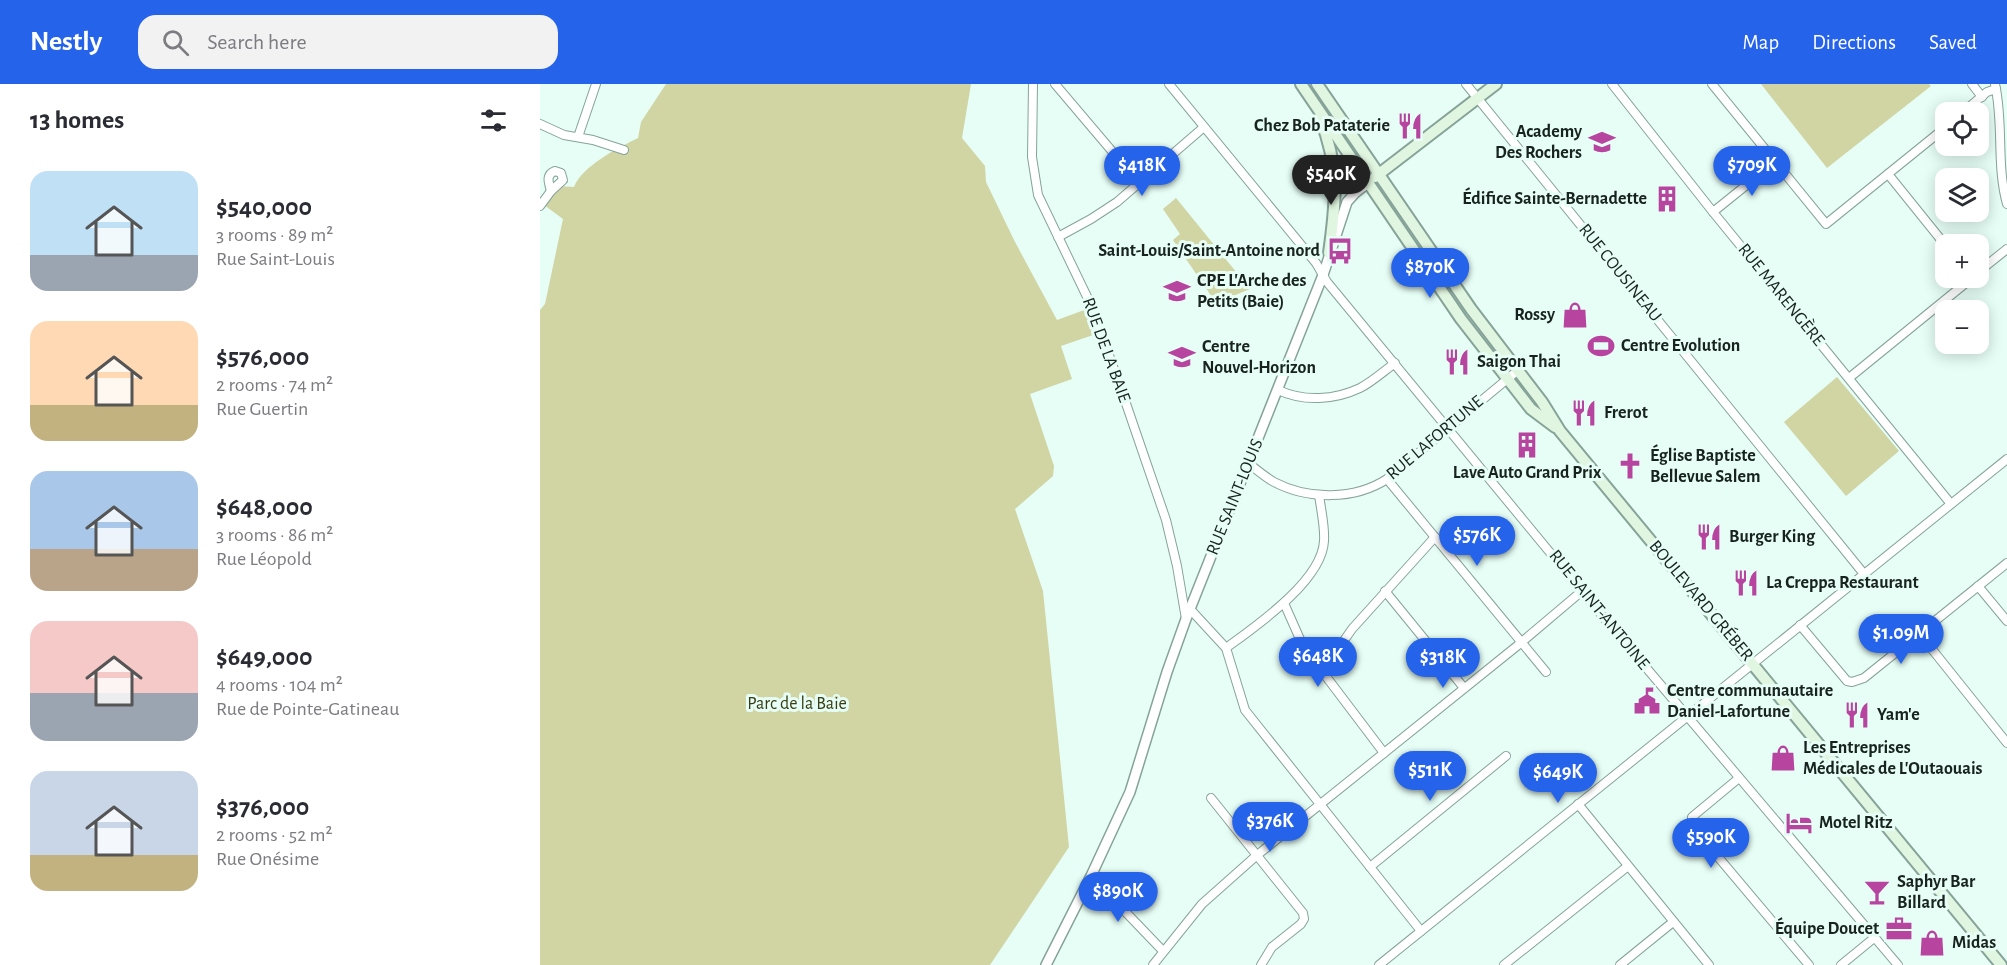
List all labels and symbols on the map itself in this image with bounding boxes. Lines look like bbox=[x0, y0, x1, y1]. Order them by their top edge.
restaurant icon: Chez Bob Pataterie bbox=[1395, 111, 1425, 141]
place label: Chez Bob Pataterie bbox=[1254, 117, 1390, 135]
place label: Academy Des Rochers bbox=[1495, 123, 1583, 162]
school or university icon: Academy Des Rochers bbox=[1587, 127, 1617, 157]
pin: $418K bbox=[1100, 146, 1184, 197]
pin: $709K bbox=[1710, 146, 1794, 197]
pin: $540K bbox=[1289, 155, 1373, 206]
building icon: Édifice Sainte-Bernadette bbox=[1652, 184, 1682, 214]
place label: Édifice Sainte-Bernadette bbox=[1462, 187, 1647, 208]
street label: RUE COUSINEAU bbox=[1575, 221, 1665, 325]
bus stop icon: Saint-Louis/Saint-Antoine nord bbox=[1325, 236, 1355, 266]
street label: RUE MARENGÈRE bbox=[1734, 239, 1830, 350]
place label: Saint-Louis/Saint-Antoine nord bbox=[1098, 242, 1321, 260]
pin: $870K bbox=[1388, 248, 1472, 299]
place label: CPE L'Arche des Petits (Baie) bbox=[1197, 272, 1307, 311]
school or university icon: CPE L'Arche des Petits (Baie) bbox=[1162, 276, 1192, 306]
street label: RUE DE LA BAIE bbox=[1079, 295, 1133, 405]
shop icon: Rossy bbox=[1560, 300, 1590, 330]
place label: Rossy bbox=[1514, 306, 1556, 324]
sports icon: Centre Evolution bbox=[1586, 331, 1616, 361]
place label: Centre Evolution bbox=[1621, 337, 1740, 355]
place label: Centre Nouvel-Horizon bbox=[1202, 338, 1316, 377]
school or university icon: Centre Nouvel-Horizon bbox=[1167, 342, 1197, 372]
restaurant icon: Saigon Thai bbox=[1442, 347, 1472, 377]
place label: Saigon Thai bbox=[1477, 353, 1561, 371]
street label: RUE LAFORTUNE bbox=[1383, 392, 1487, 483]
restaurant icon: Frerot bbox=[1569, 398, 1599, 428]
place label: Frerot bbox=[1604, 404, 1648, 422]
building icon: Lave Auto Grand Prix bbox=[1512, 430, 1542, 460]
street label: RUE SAINT-LOUIS bbox=[1203, 436, 1267, 558]
place label: Église Baptiste Bellevue Salem bbox=[1650, 444, 1760, 486]
church icon: Église Baptiste Bellevue Salem bbox=[1615, 451, 1645, 481]
place label: Lave Auto Grand Prix bbox=[1453, 464, 1602, 482]
pin: $576K bbox=[1435, 516, 1519, 567]
restaurant icon: Burger King bbox=[1694, 522, 1724, 552]
place label: Burger King bbox=[1729, 528, 1816, 546]
street label: BOULEVARD GRÉBER bbox=[1646, 535, 1759, 665]
street label: RUE SAINT-ANTOINE bbox=[1545, 547, 1653, 674]
restaurant icon: La Creppa Restaurant bbox=[1731, 568, 1761, 598]
place label: La Creppa Restaurant bbox=[1766, 574, 1919, 592]
pin: $1.09M bbox=[1852, 614, 1950, 665]
pin: $648K bbox=[1276, 637, 1360, 688]
pin: $318K bbox=[1401, 638, 1485, 689]
place label: Centre communautaire Daniel-Lafortune bbox=[1667, 682, 1833, 721]
public building icon: Centre communautaire Daniel-Lafortune bbox=[1632, 686, 1662, 716]
park label: Parc de la Baie bbox=[747, 695, 847, 713]
restaurant icon: Yam'e bbox=[1842, 700, 1872, 730]
place label: Yam'e bbox=[1877, 706, 1920, 724]
place label: Les Entreprises Médicales de L'Outaouais bbox=[1803, 739, 1983, 778]
shop icon: Les Entreprises Médicales de L'Outaouais bbox=[1768, 743, 1798, 773]
pin: $511K bbox=[1388, 751, 1472, 802]
pin: $649K bbox=[1516, 753, 1600, 804]
pin: $376K bbox=[1228, 802, 1312, 853]
hotel icon: Motel Ritz bbox=[1784, 808, 1814, 838]
place label: Motel Ritz bbox=[1819, 814, 1893, 832]
pin: $590K bbox=[1669, 818, 1753, 869]
pin: $890K bbox=[1076, 872, 1160, 923]
place label: Saphyr Bar Billard bbox=[1897, 873, 1976, 912]
bar icon: Saphyr Bar Billard bbox=[1862, 877, 1892, 907]
office icon: Équipe Doucet bbox=[1884, 914, 1914, 944]
place label: Équipe Doucet bbox=[1775, 917, 1879, 938]
shop icon: Midas bbox=[1917, 928, 1947, 958]
place label: Midas bbox=[1952, 934, 1996, 952]

